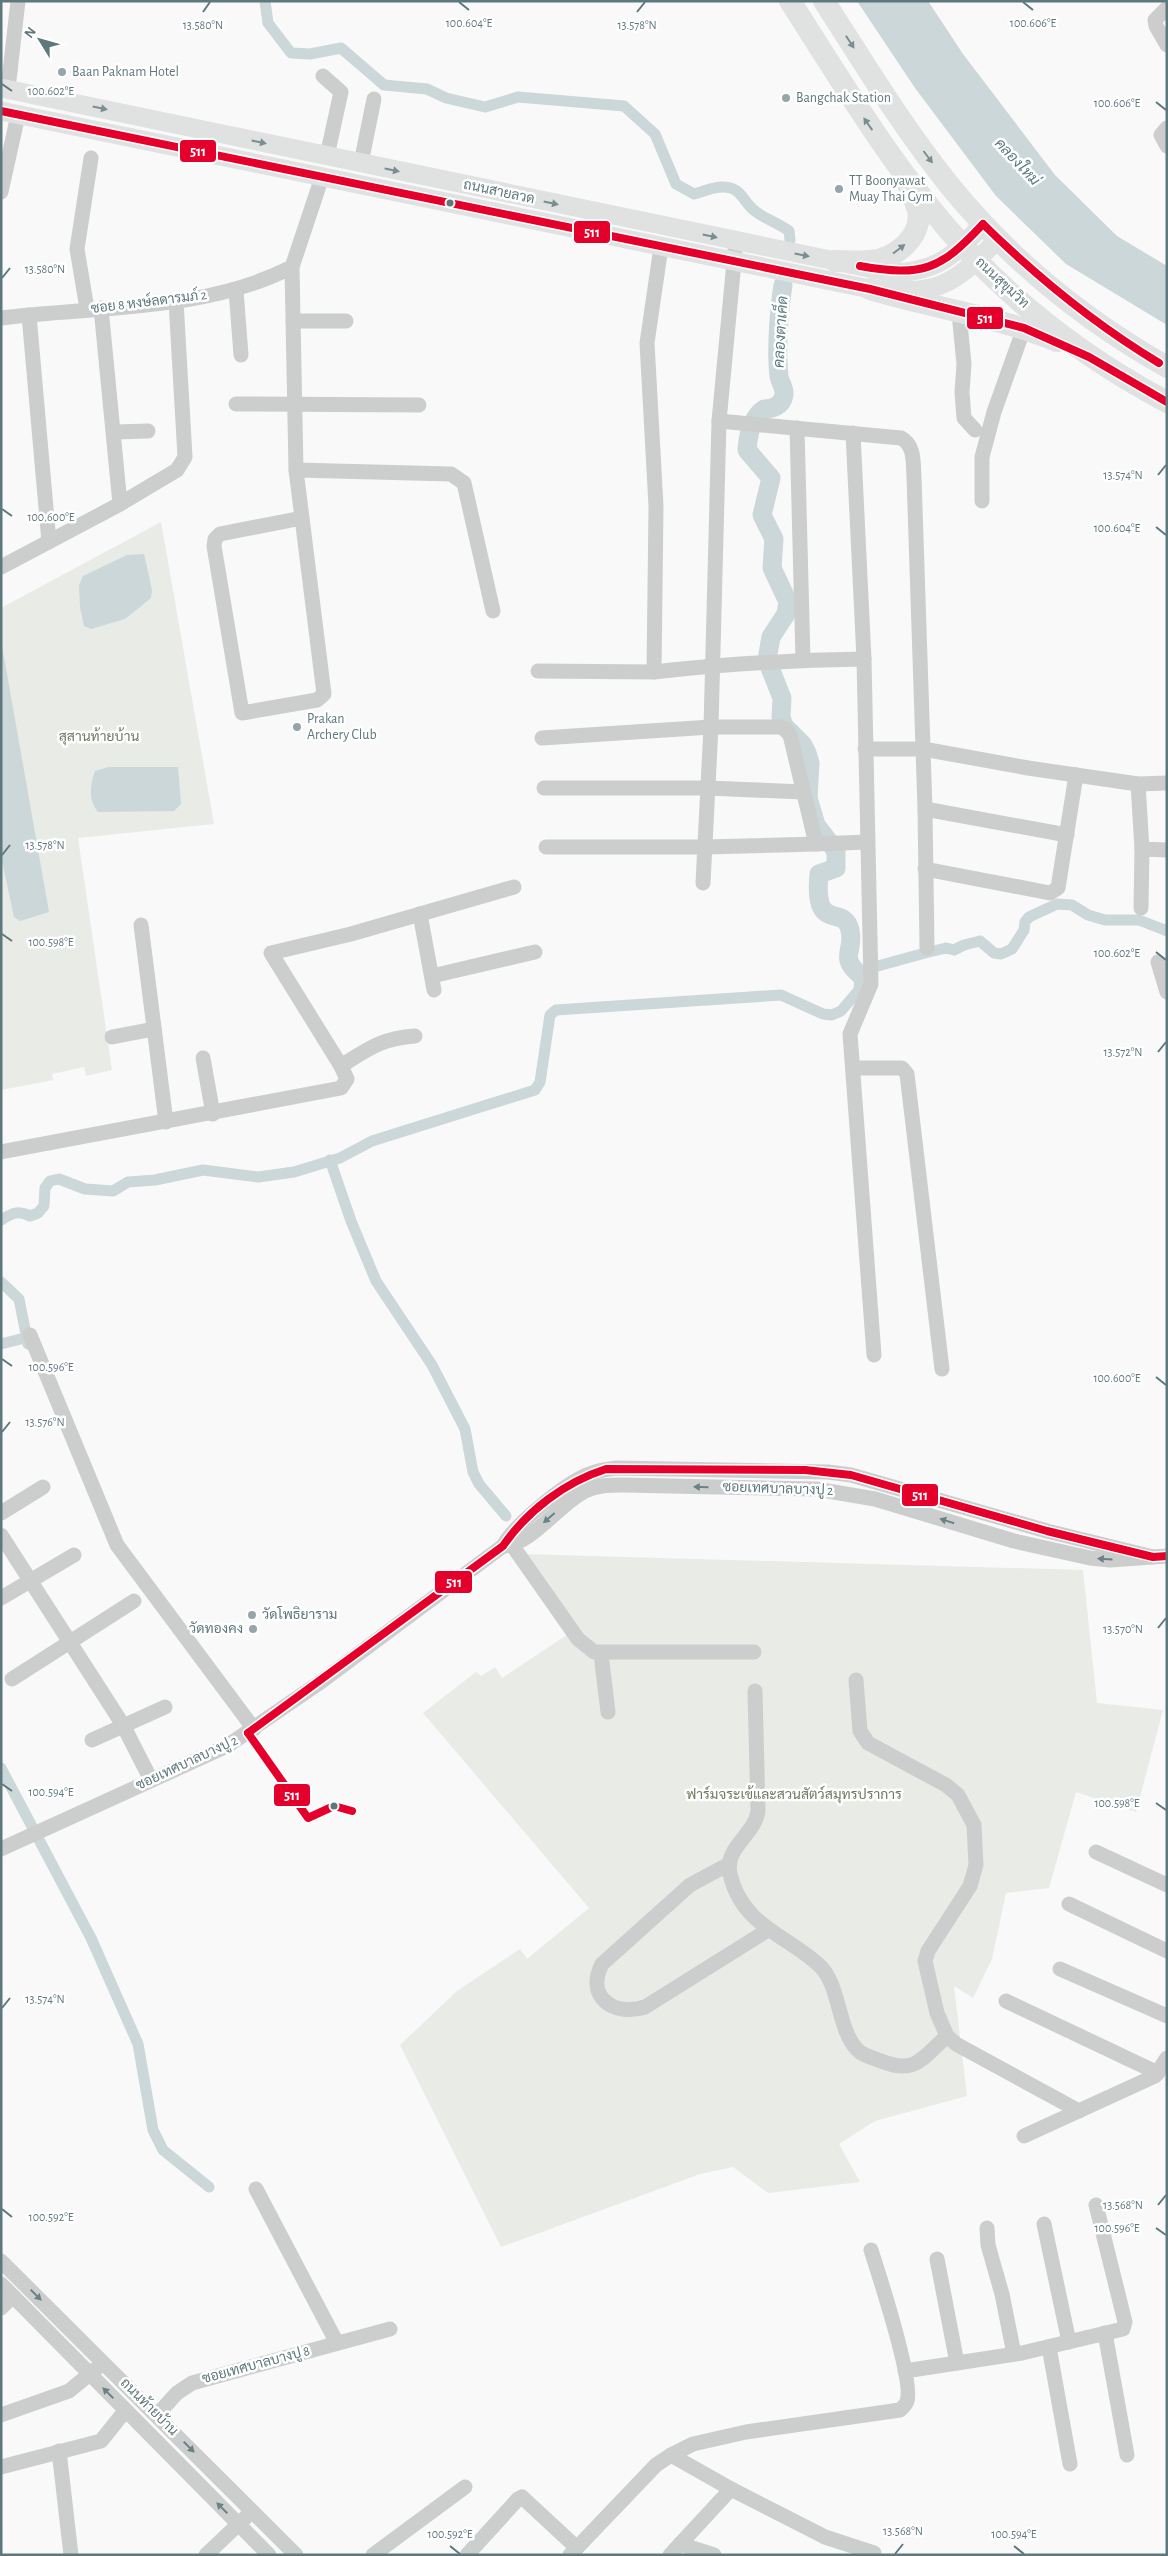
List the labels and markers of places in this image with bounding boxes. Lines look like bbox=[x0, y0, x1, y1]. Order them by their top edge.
place label: Baan Paknam Hotel bbox=[72, 65, 179, 79]
marker: Baan Paknam Hotel bbox=[56, 66, 68, 78]
place label: Bangchak Station bbox=[796, 91, 891, 105]
marker: Bangchak Station bbox=[780, 92, 792, 104]
place label: TT Boonyawat Muay Thai Gym bbox=[849, 174, 933, 204]
marker: TT Boonyawat Muay Thai Gym bbox=[833, 183, 845, 195]
unlabelled marker bbox=[445, 198, 455, 208]
place label: Prakan Archery Club bbox=[307, 712, 377, 742]
marker: Prakan Archery Club bbox=[291, 721, 303, 733]
place label: วัดโพธิยาราม bbox=[262, 1606, 337, 1622]
marker: วัดโพธิยาราม bbox=[246, 1609, 258, 1621]
place label: วัดทองคง bbox=[189, 1621, 243, 1636]
marker: วัดทองคง bbox=[247, 1623, 259, 1635]
unlabelled marker bbox=[329, 1801, 339, 1811]

